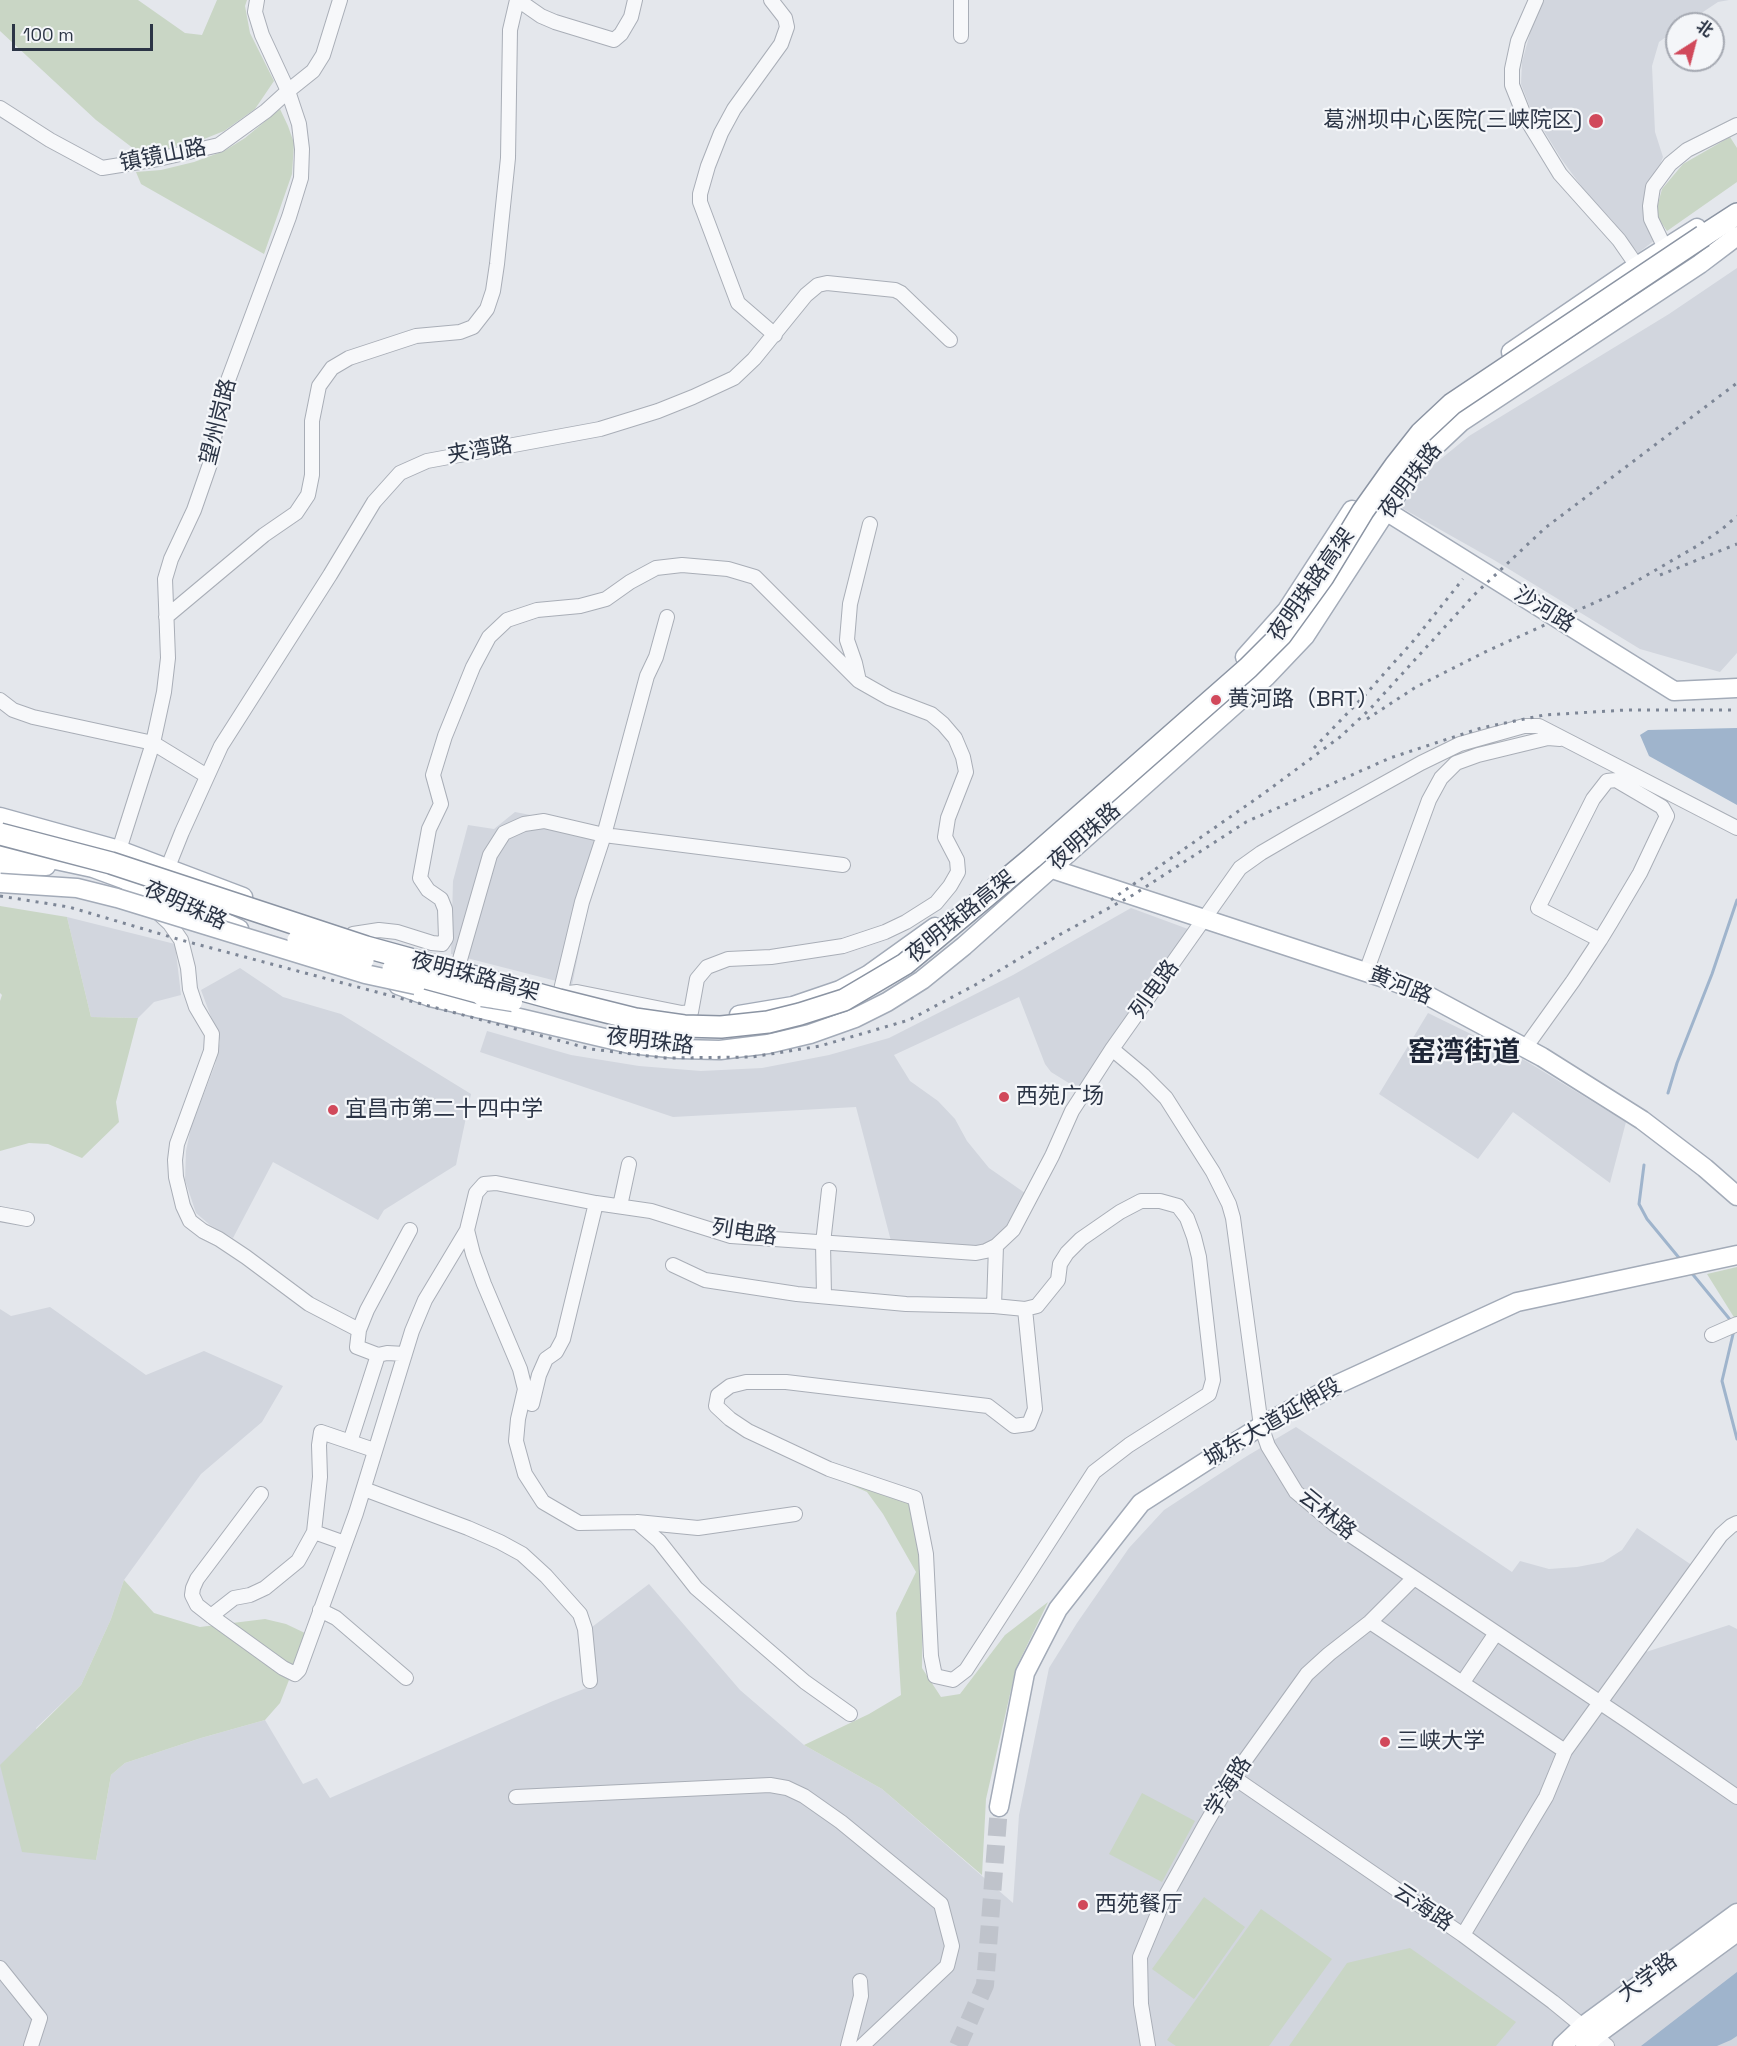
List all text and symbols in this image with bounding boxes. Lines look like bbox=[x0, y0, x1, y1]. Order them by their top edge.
scale bar bbox=[15, 12, 156, 50]
north arrow bbox=[1665, 12, 1725, 72]
text: 北 bbox=[1692, 15, 1717, 42]
text: 100 m bbox=[23, 23, 74, 46]
place label: 葛洲坝中心医院(三峡院区) bbox=[1323, 108, 1582, 134]
marker: 葛洲坝中心医院(三峡院区) bbox=[1587, 112, 1605, 130]
street label: 镇镜山路 bbox=[117, 135, 209, 177]
street label: 望州岗路 bbox=[196, 376, 242, 468]
street label: 夹湾路 bbox=[445, 432, 515, 470]
street label: 夜明珠路 bbox=[1374, 438, 1448, 524]
street label: 夜明珠路高架 bbox=[1263, 523, 1361, 647]
street label: 沙河路 bbox=[1509, 581, 1579, 639]
place label: 黄河路（BRT） bbox=[1228, 687, 1379, 713]
marker: 黄河路（BRT） bbox=[1209, 693, 1223, 707]
street label: 夜明珠路 bbox=[1043, 798, 1127, 876]
street label: 夜明珠路高架 bbox=[901, 865, 1021, 969]
street label: 夜明珠路 bbox=[139, 876, 231, 936]
street label: 夜明珠路高架 bbox=[408, 947, 542, 1007]
street label: 列电路 bbox=[1125, 956, 1185, 1024]
street label: 黄河路 bbox=[1364, 961, 1436, 1011]
street label: 夜明珠路 bbox=[605, 1024, 695, 1060]
district label: 窑湾街道 bbox=[1408, 1036, 1520, 1070]
place label: 西苑广场 bbox=[1016, 1084, 1104, 1110]
marker: 西苑广场 bbox=[997, 1090, 1011, 1104]
place label: 宜昌市第二十四中学 bbox=[345, 1097, 543, 1123]
marker: 宜昌市第二十四中学 bbox=[326, 1103, 340, 1117]
street label: 列电路 bbox=[709, 1215, 779, 1251]
street label: 城东大道延伸段 bbox=[1200, 1373, 1346, 1473]
street label: 云林路 bbox=[1293, 1484, 1361, 1546]
place label: 三峡大学 bbox=[1397, 1729, 1485, 1755]
marker: 三峡大学 bbox=[1378, 1735, 1392, 1749]
street label: 学海路 bbox=[1200, 1752, 1258, 1822]
street label: 云海路 bbox=[1388, 1879, 1458, 1937]
place label: 西苑餐厅 bbox=[1095, 1892, 1183, 1918]
marker: 西苑餐厅 bbox=[1076, 1898, 1090, 1912]
street label: 大学路 bbox=[1614, 1948, 1682, 2008]

